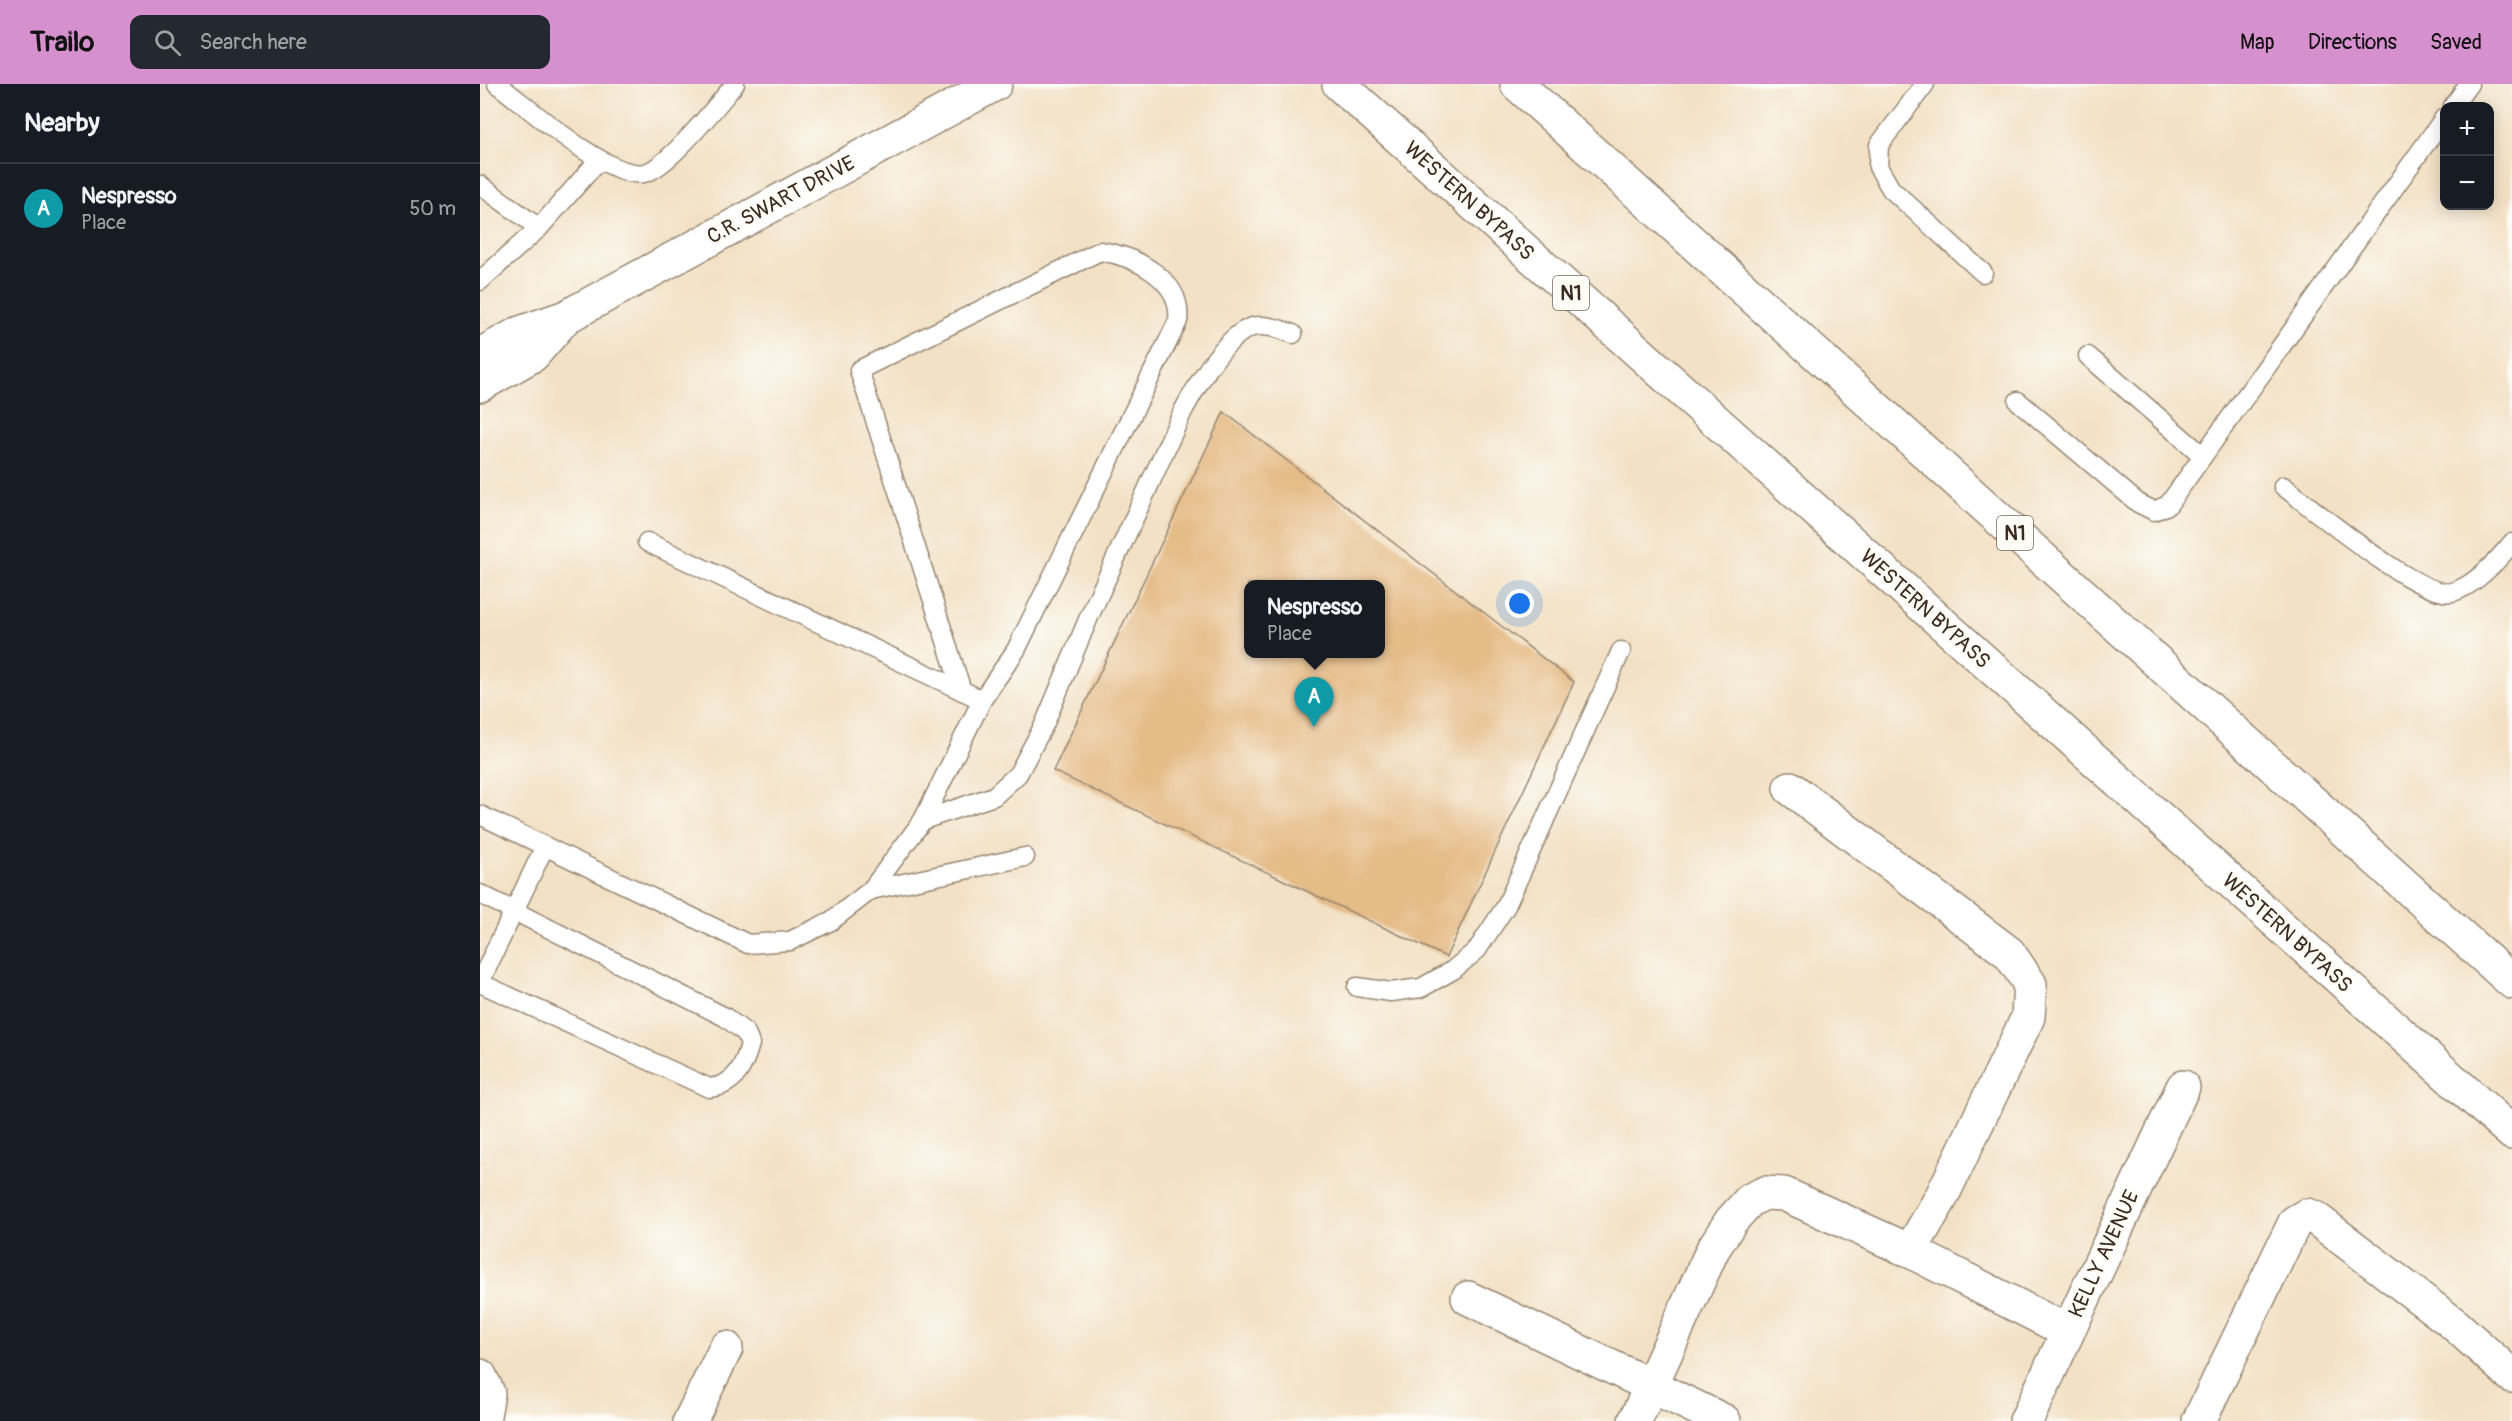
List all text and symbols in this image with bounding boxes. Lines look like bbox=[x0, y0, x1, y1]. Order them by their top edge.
search box bbox=[130, 15, 550, 69]
text: Trailo bbox=[30, 25, 94, 60]
icon: search bbox=[151, 26, 184, 59]
text: Search here bbox=[199, 28, 307, 56]
text: Map bbox=[2240, 29, 2275, 56]
text: Directions bbox=[2308, 29, 2397, 56]
text: Saved bbox=[2430, 29, 2482, 56]
map controls bbox=[2440, 102, 2494, 210]
button: + bbox=[2440, 102, 2494, 156]
text: Nearby bbox=[24, 107, 100, 139]
street label: WESTERN BYPASS bbox=[1398, 135, 1540, 267]
street label: C.R. SWART DRIVE bbox=[702, 150, 860, 250]
button: − bbox=[2440, 156, 2494, 210]
text: Nespresso bbox=[81, 182, 177, 210]
text: A bbox=[37, 196, 50, 221]
text: 50 m bbox=[409, 196, 456, 221]
text: Place bbox=[81, 210, 126, 235]
road number: N1 bbox=[1553, 276, 1589, 310]
road number: N1 bbox=[1997, 516, 2033, 550]
street label: WESTERN BYPASS bbox=[1854, 543, 1996, 675]
popup bbox=[1244, 580, 1385, 658]
your location bbox=[1505, 589, 1534, 618]
text: Nespresso bbox=[1267, 593, 1362, 621]
text: Place bbox=[1267, 621, 1312, 646]
pin: A bbox=[1294, 678, 1334, 727]
street label: WESTERN BYPASS bbox=[2216, 867, 2358, 999]
street label: KELLY AVENUE bbox=[2063, 1186, 2145, 1322]

